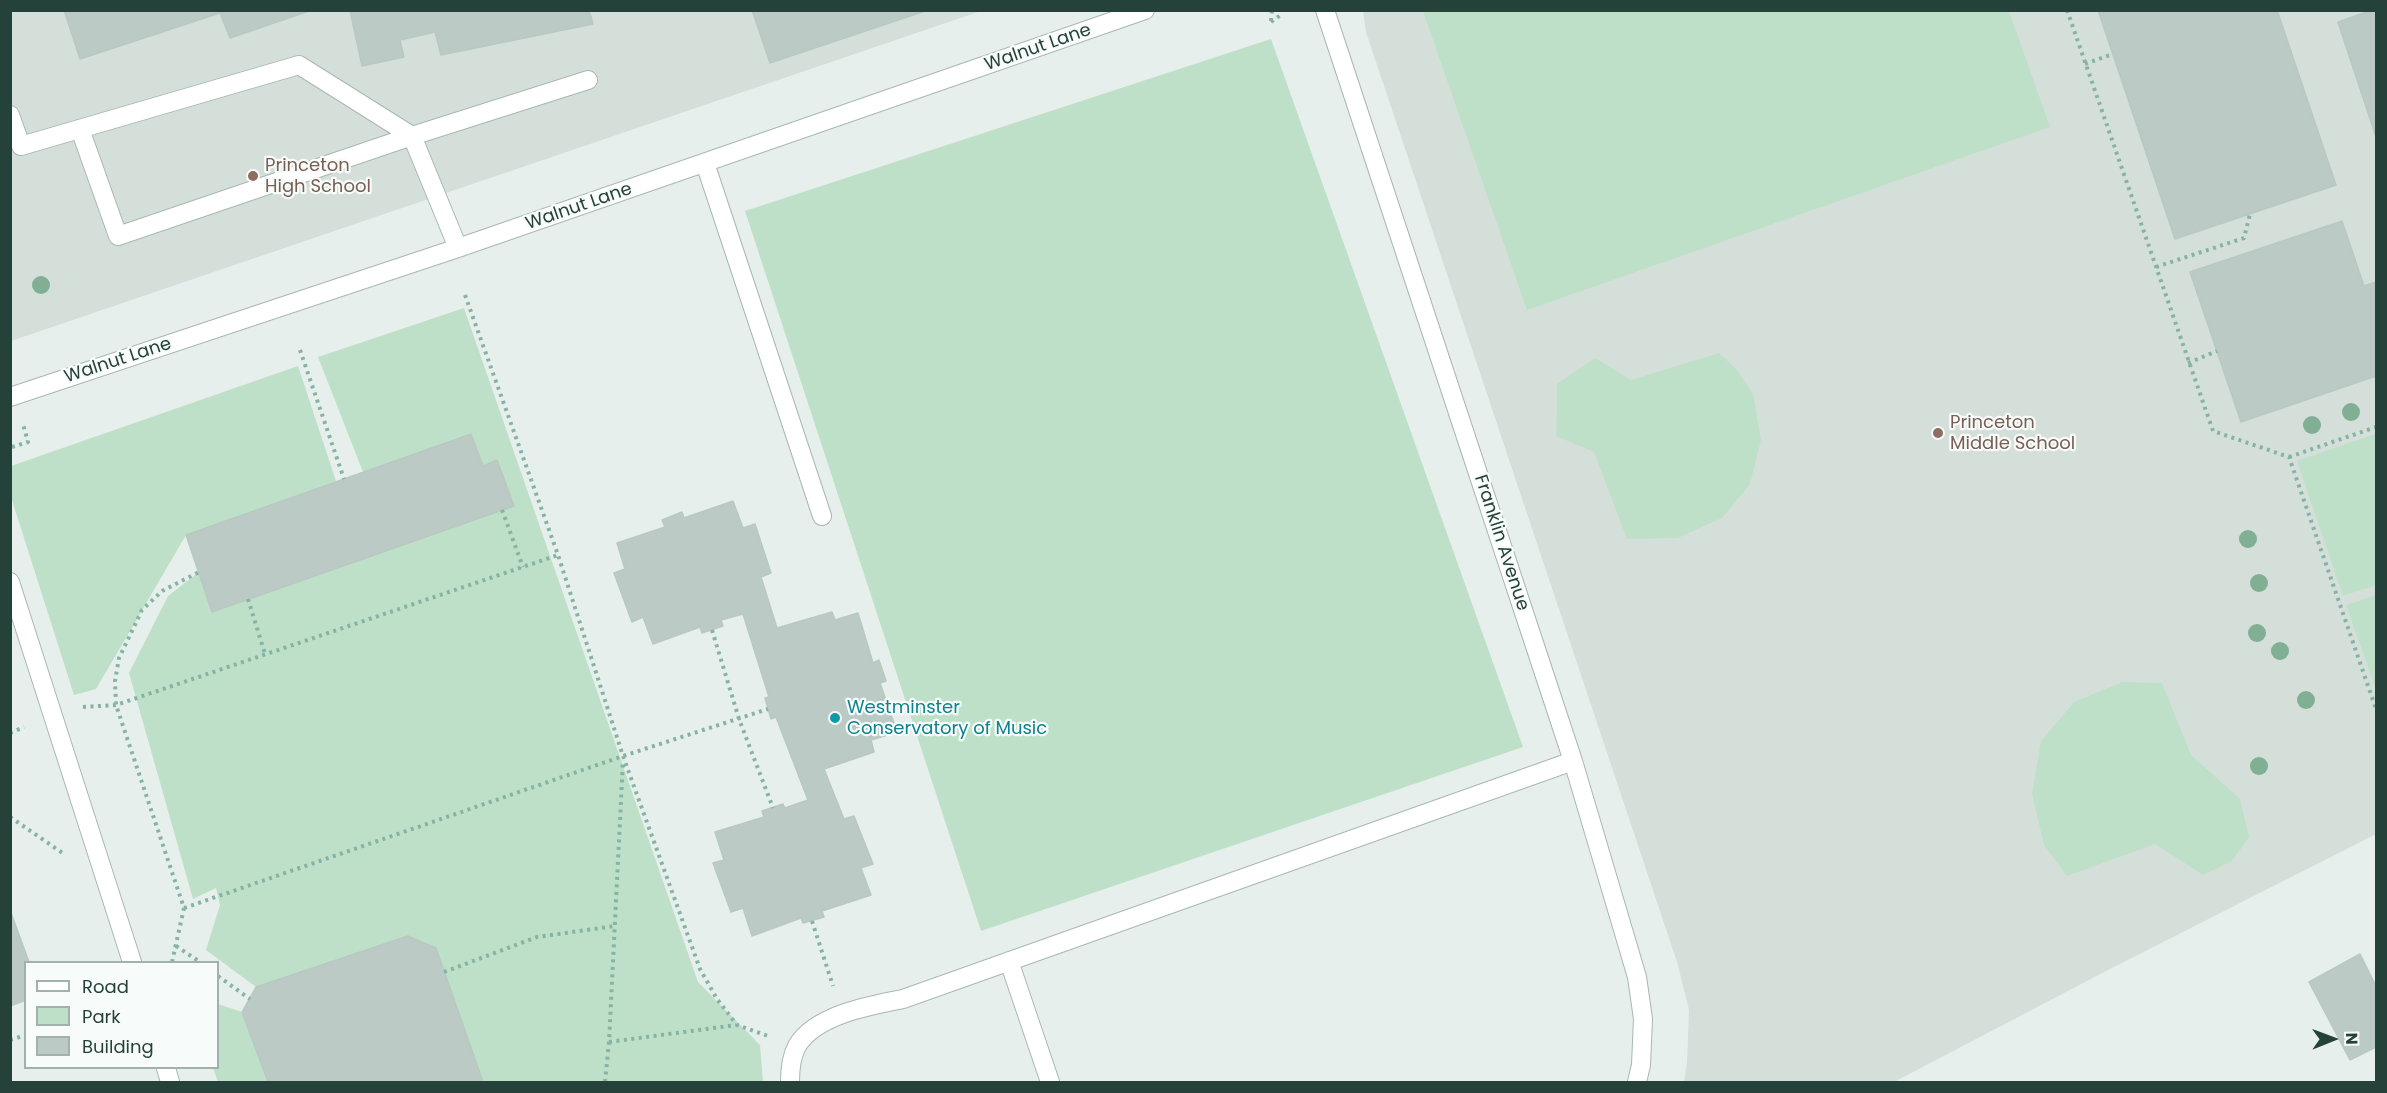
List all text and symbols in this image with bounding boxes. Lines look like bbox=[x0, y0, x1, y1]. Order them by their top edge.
street label: Walnut Lane bbox=[982, 20, 1094, 76]
place label: Princeton High School bbox=[265, 155, 371, 198]
marker: Princeton High School bbox=[246, 169, 260, 183]
street label: Walnut Lane bbox=[523, 179, 635, 235]
street label: Walnut Lane bbox=[62, 334, 174, 388]
place label: Princeton Middle School bbox=[1950, 412, 2075, 454]
marker: Princeton Middle School bbox=[1931, 426, 1945, 440]
street label: Franklin Avenue bbox=[1469, 472, 1533, 614]
place label: Westminster Conservatory of Music bbox=[847, 697, 1047, 740]
marker: Westminster Conservatory of Music bbox=[828, 711, 842, 725]
legend bbox=[24, 961, 219, 1069]
text: Road bbox=[82, 974, 129, 999]
text: Park bbox=[82, 1004, 121, 1029]
north arrow bbox=[2303, 1009, 2363, 1069]
text: N bbox=[2340, 1032, 2363, 1045]
text: Building bbox=[82, 1034, 154, 1059]

